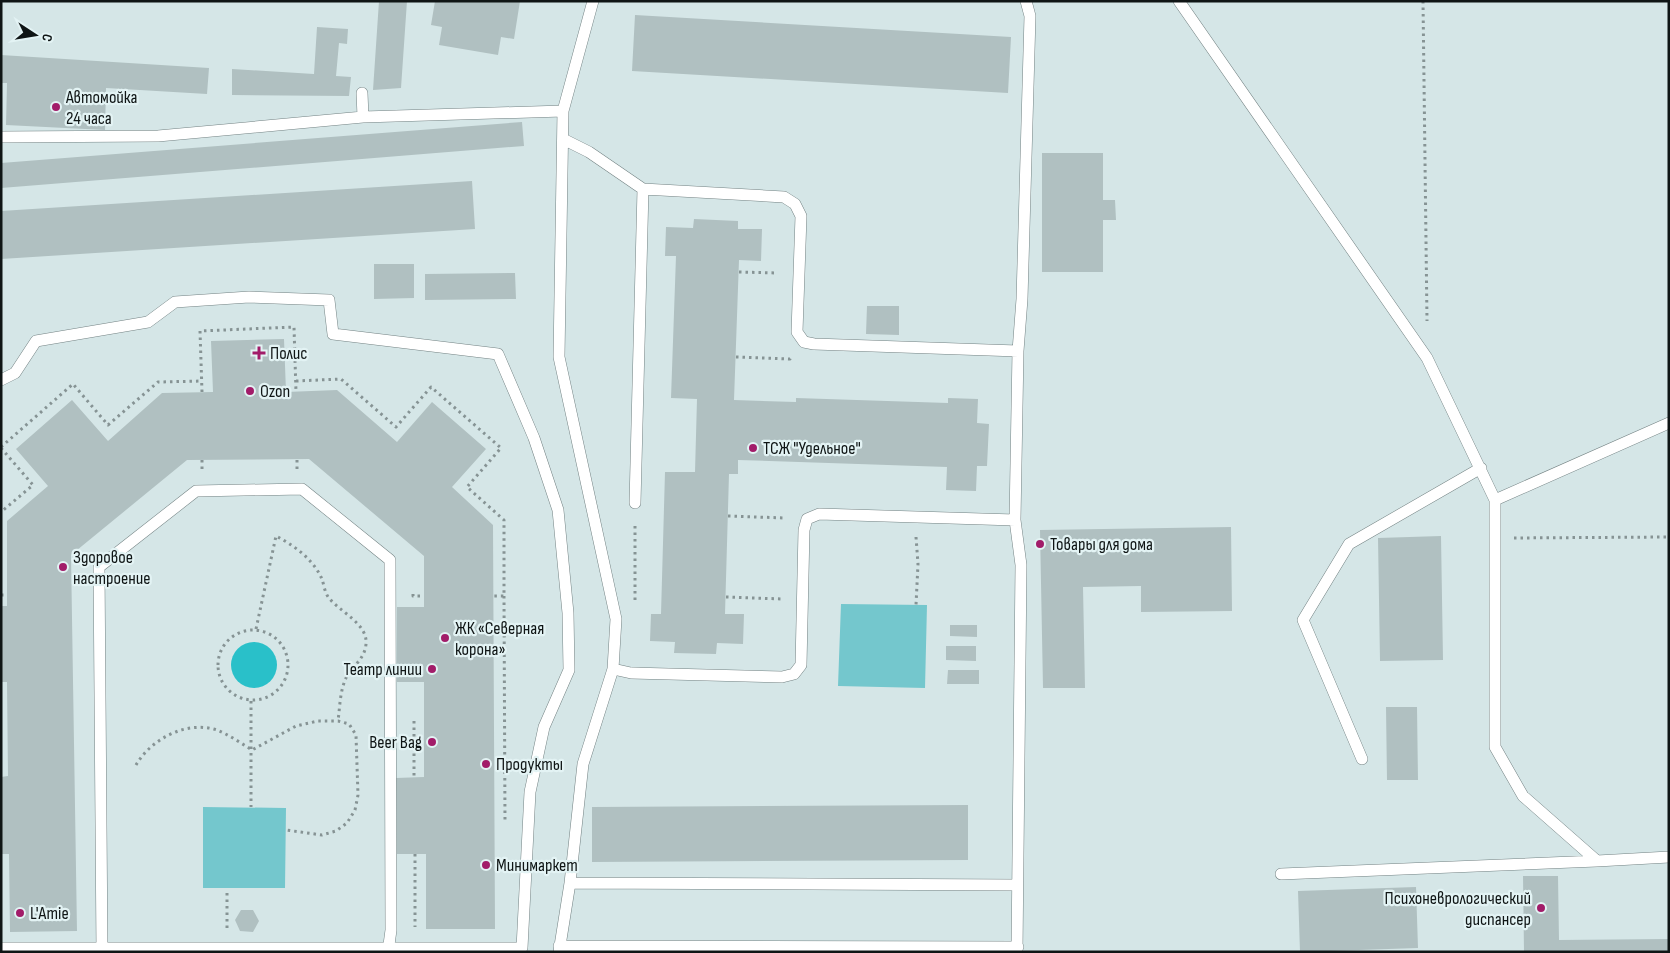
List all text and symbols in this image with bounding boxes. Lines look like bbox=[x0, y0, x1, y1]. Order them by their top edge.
north arrow bbox=[10, 10, 60, 60]
text: С bbox=[38, 32, 56, 43]
place label: Автомойка 24 часа bbox=[65, 87, 138, 129]
marker: Автомойка 24 часа bbox=[50, 101, 62, 113]
place label: Полис bbox=[270, 343, 308, 364]
marker: Полис bbox=[252, 346, 266, 360]
place label: Ozon bbox=[260, 381, 290, 402]
marker: Ozon bbox=[244, 385, 256, 397]
place label: ТСЖ "Удельное" bbox=[763, 438, 861, 459]
marker: ТСЖ "Удельное" bbox=[747, 442, 759, 454]
place label: Товары для дома bbox=[1050, 534, 1153, 555]
marker: Товары для дома bbox=[1034, 538, 1046, 550]
place label: Здоровое настроение bbox=[73, 547, 151, 589]
marker: Здоровое настроение bbox=[57, 561, 69, 573]
place label: ЖК «Северная корона» bbox=[455, 618, 544, 660]
marker: ЖК «Северная корона» bbox=[439, 632, 451, 644]
place label: Театр линии bbox=[344, 659, 422, 680]
marker: Театр линии bbox=[426, 663, 438, 675]
place label: Beer Bag bbox=[369, 732, 422, 753]
marker: Beer Bag bbox=[426, 736, 438, 748]
place label: Продукты bbox=[496, 754, 563, 775]
marker: Продукты bbox=[480, 758, 492, 770]
place label: Минимаркет bbox=[496, 855, 578, 876]
marker: Минимаркет bbox=[480, 859, 492, 871]
place label: Психоневрологический диспансер bbox=[1385, 888, 1531, 930]
marker: Психоневрологический диспансер bbox=[1535, 902, 1547, 914]
place label: L'Amie bbox=[30, 903, 69, 924]
marker: L'Amie bbox=[14, 907, 26, 919]

